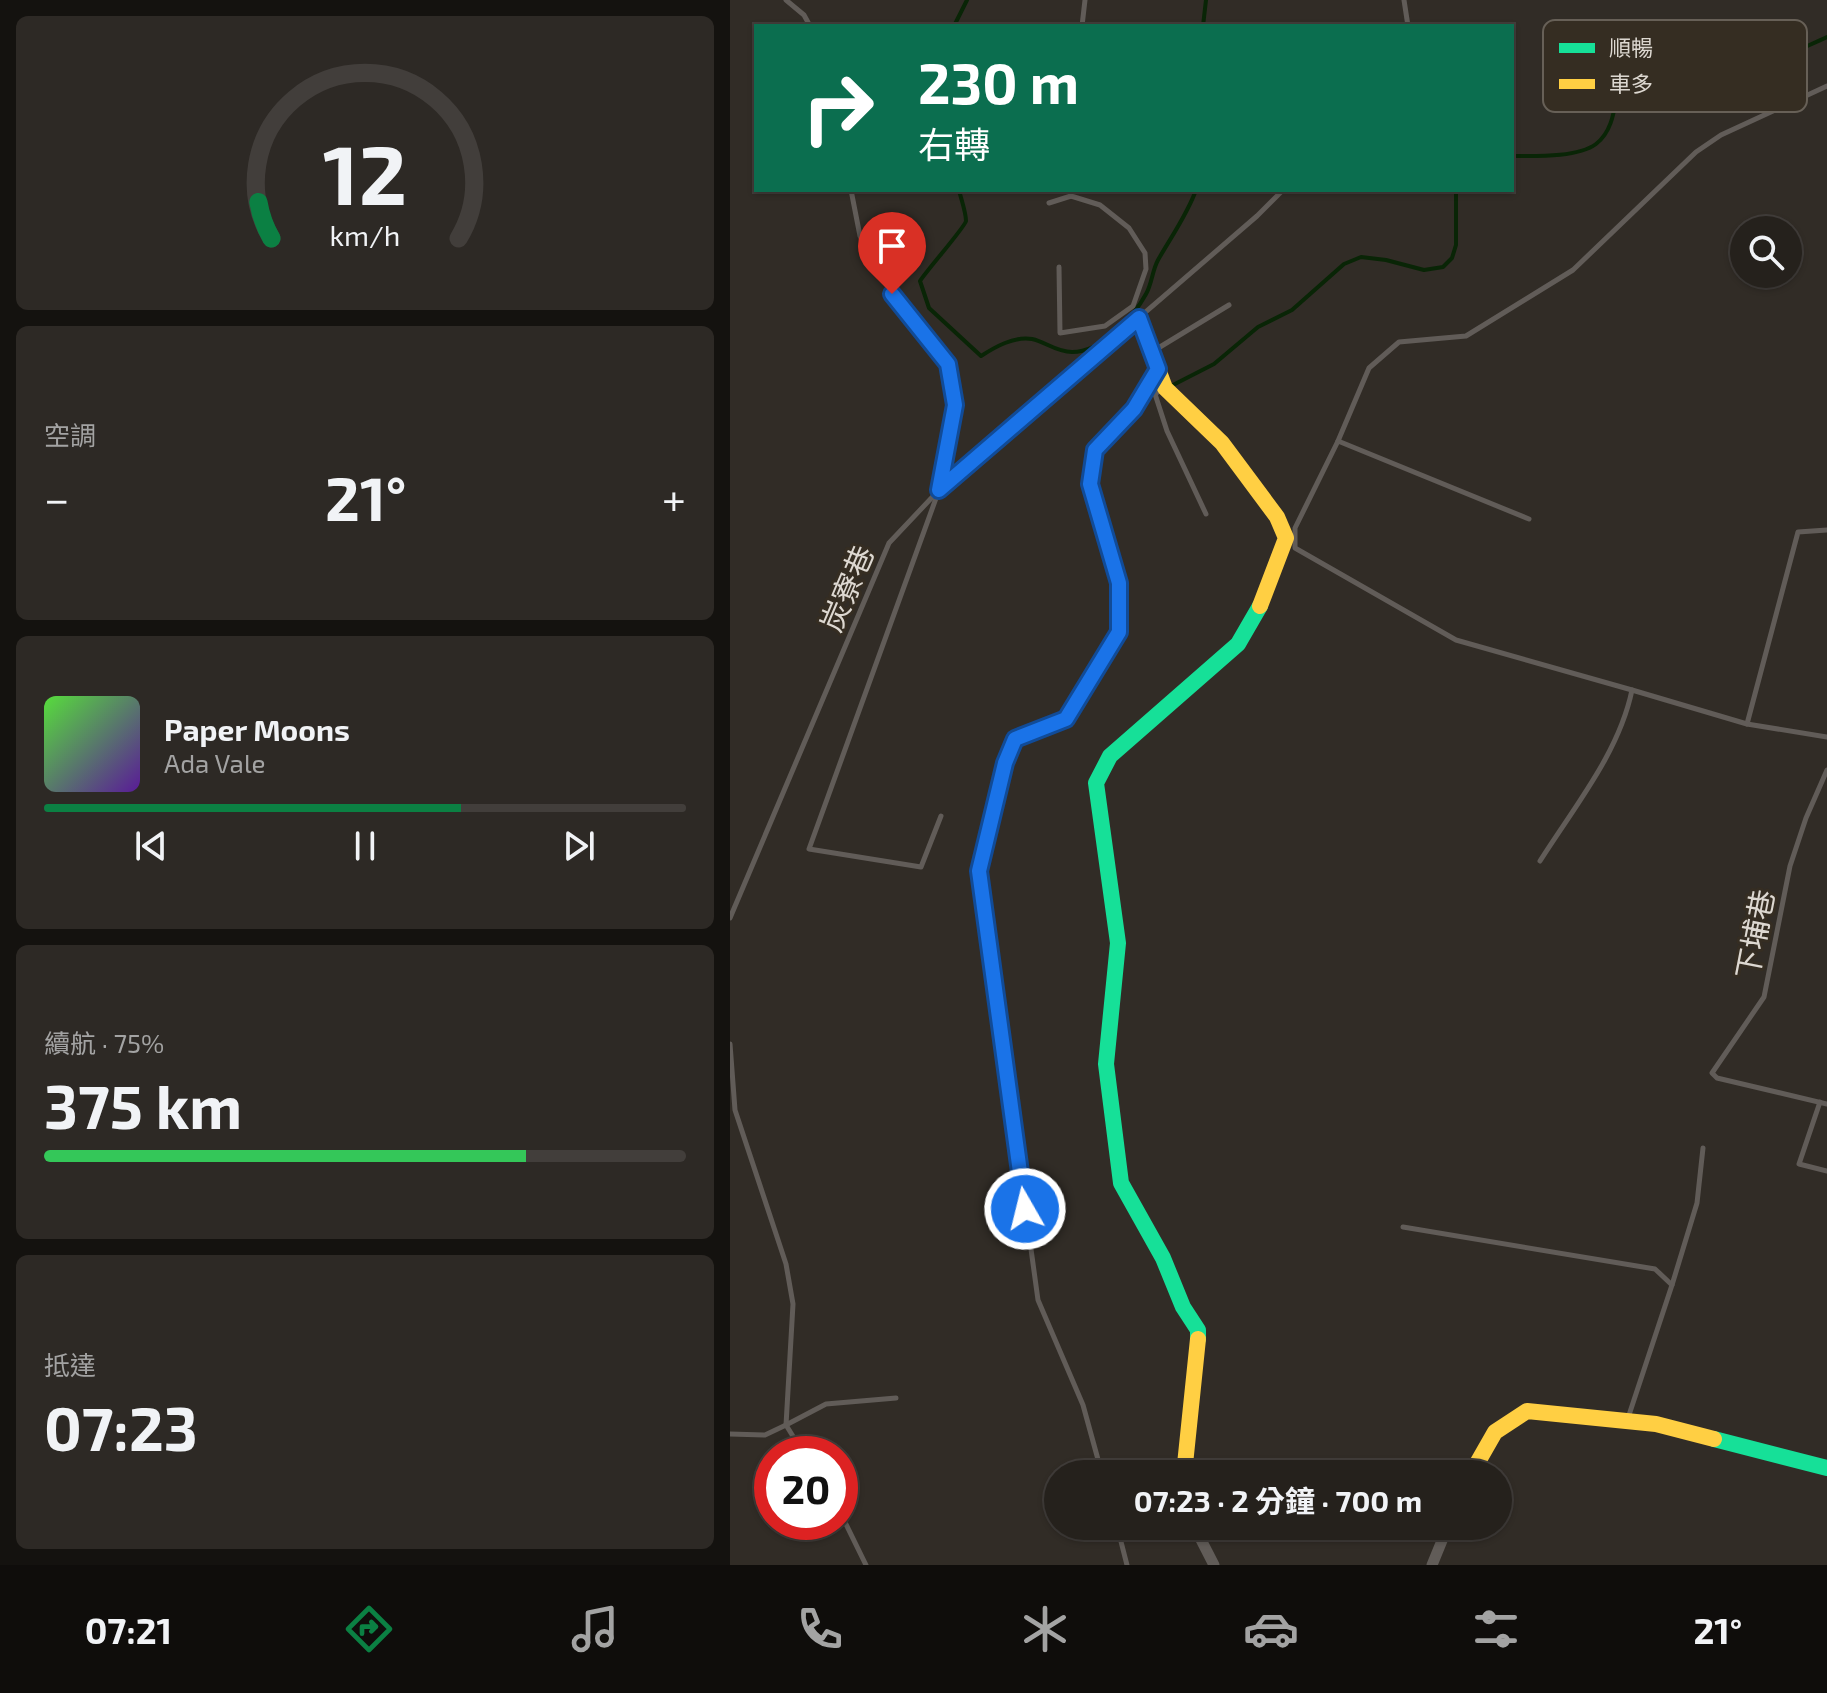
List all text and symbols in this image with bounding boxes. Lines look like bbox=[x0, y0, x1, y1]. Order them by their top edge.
legend bbox=[1543, 20, 1807, 112]
text: 順暢 bbox=[1609, 34, 1653, 60]
text: 230 m bbox=[918, 48, 1079, 115]
icon: right bbox=[786, 56, 890, 160]
text: 車多 bbox=[1609, 70, 1653, 96]
text: 12 bbox=[323, 121, 407, 221]
text: 右轉 bbox=[918, 122, 990, 165]
pin bbox=[858, 212, 926, 294]
map controls bbox=[1730, 216, 1802, 288]
button: search bbox=[1730, 216, 1802, 288]
text: km/h bbox=[330, 217, 400, 252]
icon: arrive bbox=[870, 224, 914, 268]
text: 空調 bbox=[44, 419, 96, 450]
text: 21° bbox=[325, 461, 406, 533]
text: − bbox=[44, 471, 70, 524]
text: + bbox=[662, 471, 686, 524]
street label: 炭寮巷 bbox=[812, 540, 880, 636]
text: Paper Moons bbox=[164, 711, 350, 747]
text: Ada Vale bbox=[164, 747, 266, 778]
icon: previous bbox=[129, 824, 173, 868]
icon: pause bbox=[343, 824, 387, 868]
icon: next bbox=[557, 824, 601, 868]
street label: 下埔巷 bbox=[1728, 886, 1780, 982]
text: 續航 · 75% bbox=[44, 1027, 164, 1058]
text: 375 km bbox=[44, 1069, 242, 1141]
position arrow bbox=[983, 1167, 1067, 1251]
text: 抵達 bbox=[44, 1349, 96, 1380]
text: 07:23 bbox=[44, 1391, 198, 1463]
speed limit sign: 20 bbox=[754, 1436, 858, 1540]
text: 07:23 · 2 分鐘 · 700 m bbox=[1134, 1482, 1422, 1518]
icon: directions bbox=[341, 1601, 397, 1657]
icon: music bbox=[567, 1601, 623, 1657]
icon: phone bbox=[792, 1601, 848, 1657]
icon: climate bbox=[1017, 1601, 1073, 1657]
icon: car bbox=[1243, 1601, 1299, 1657]
icon: filters bbox=[1468, 1601, 1524, 1657]
text: 07:21 bbox=[85, 1608, 172, 1651]
text: 21° bbox=[1693, 1608, 1742, 1651]

